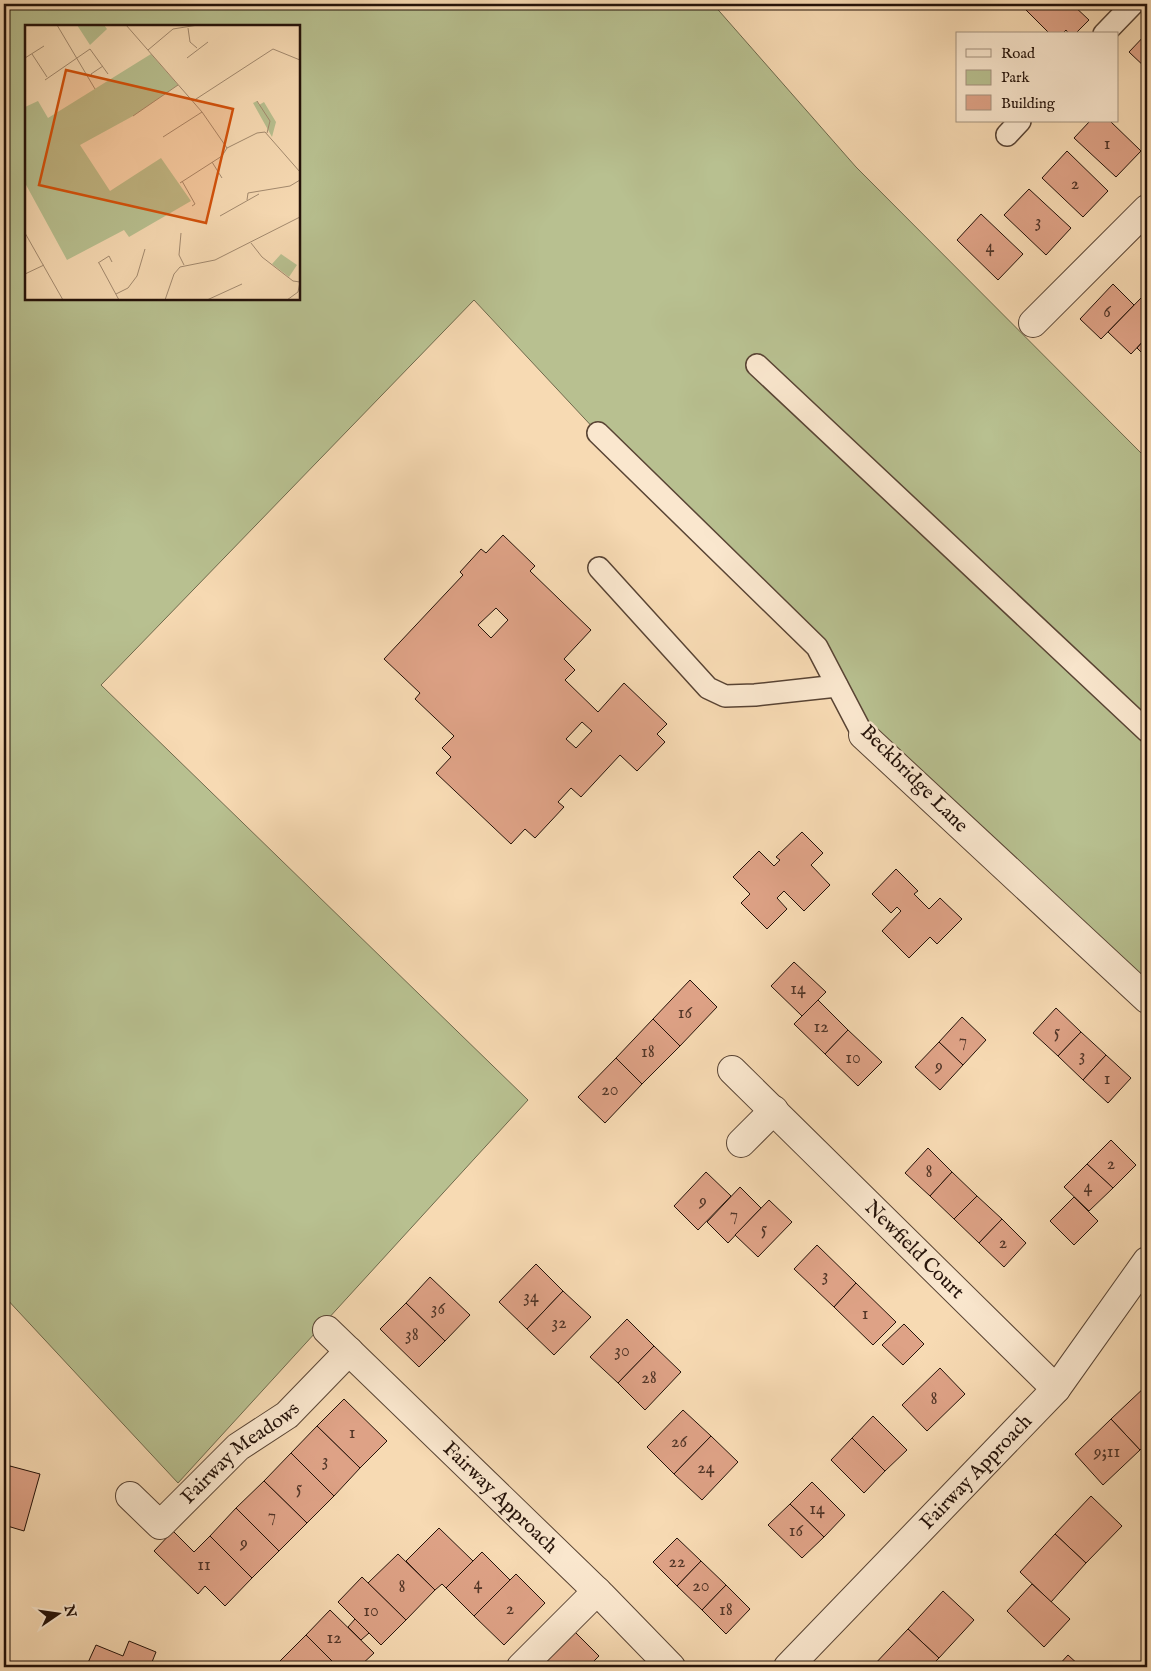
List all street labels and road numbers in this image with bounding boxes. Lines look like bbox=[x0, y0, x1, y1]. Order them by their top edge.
street label: Beckbridge Lane bbox=[855, 720, 973, 838]
street label: Newfield Court bbox=[859, 1195, 970, 1304]
street label: Fairway Meadows bbox=[176, 1397, 305, 1509]
street label: Fairway Approach bbox=[915, 1409, 1038, 1535]
street label: Fairway Approach bbox=[437, 1436, 563, 1559]

